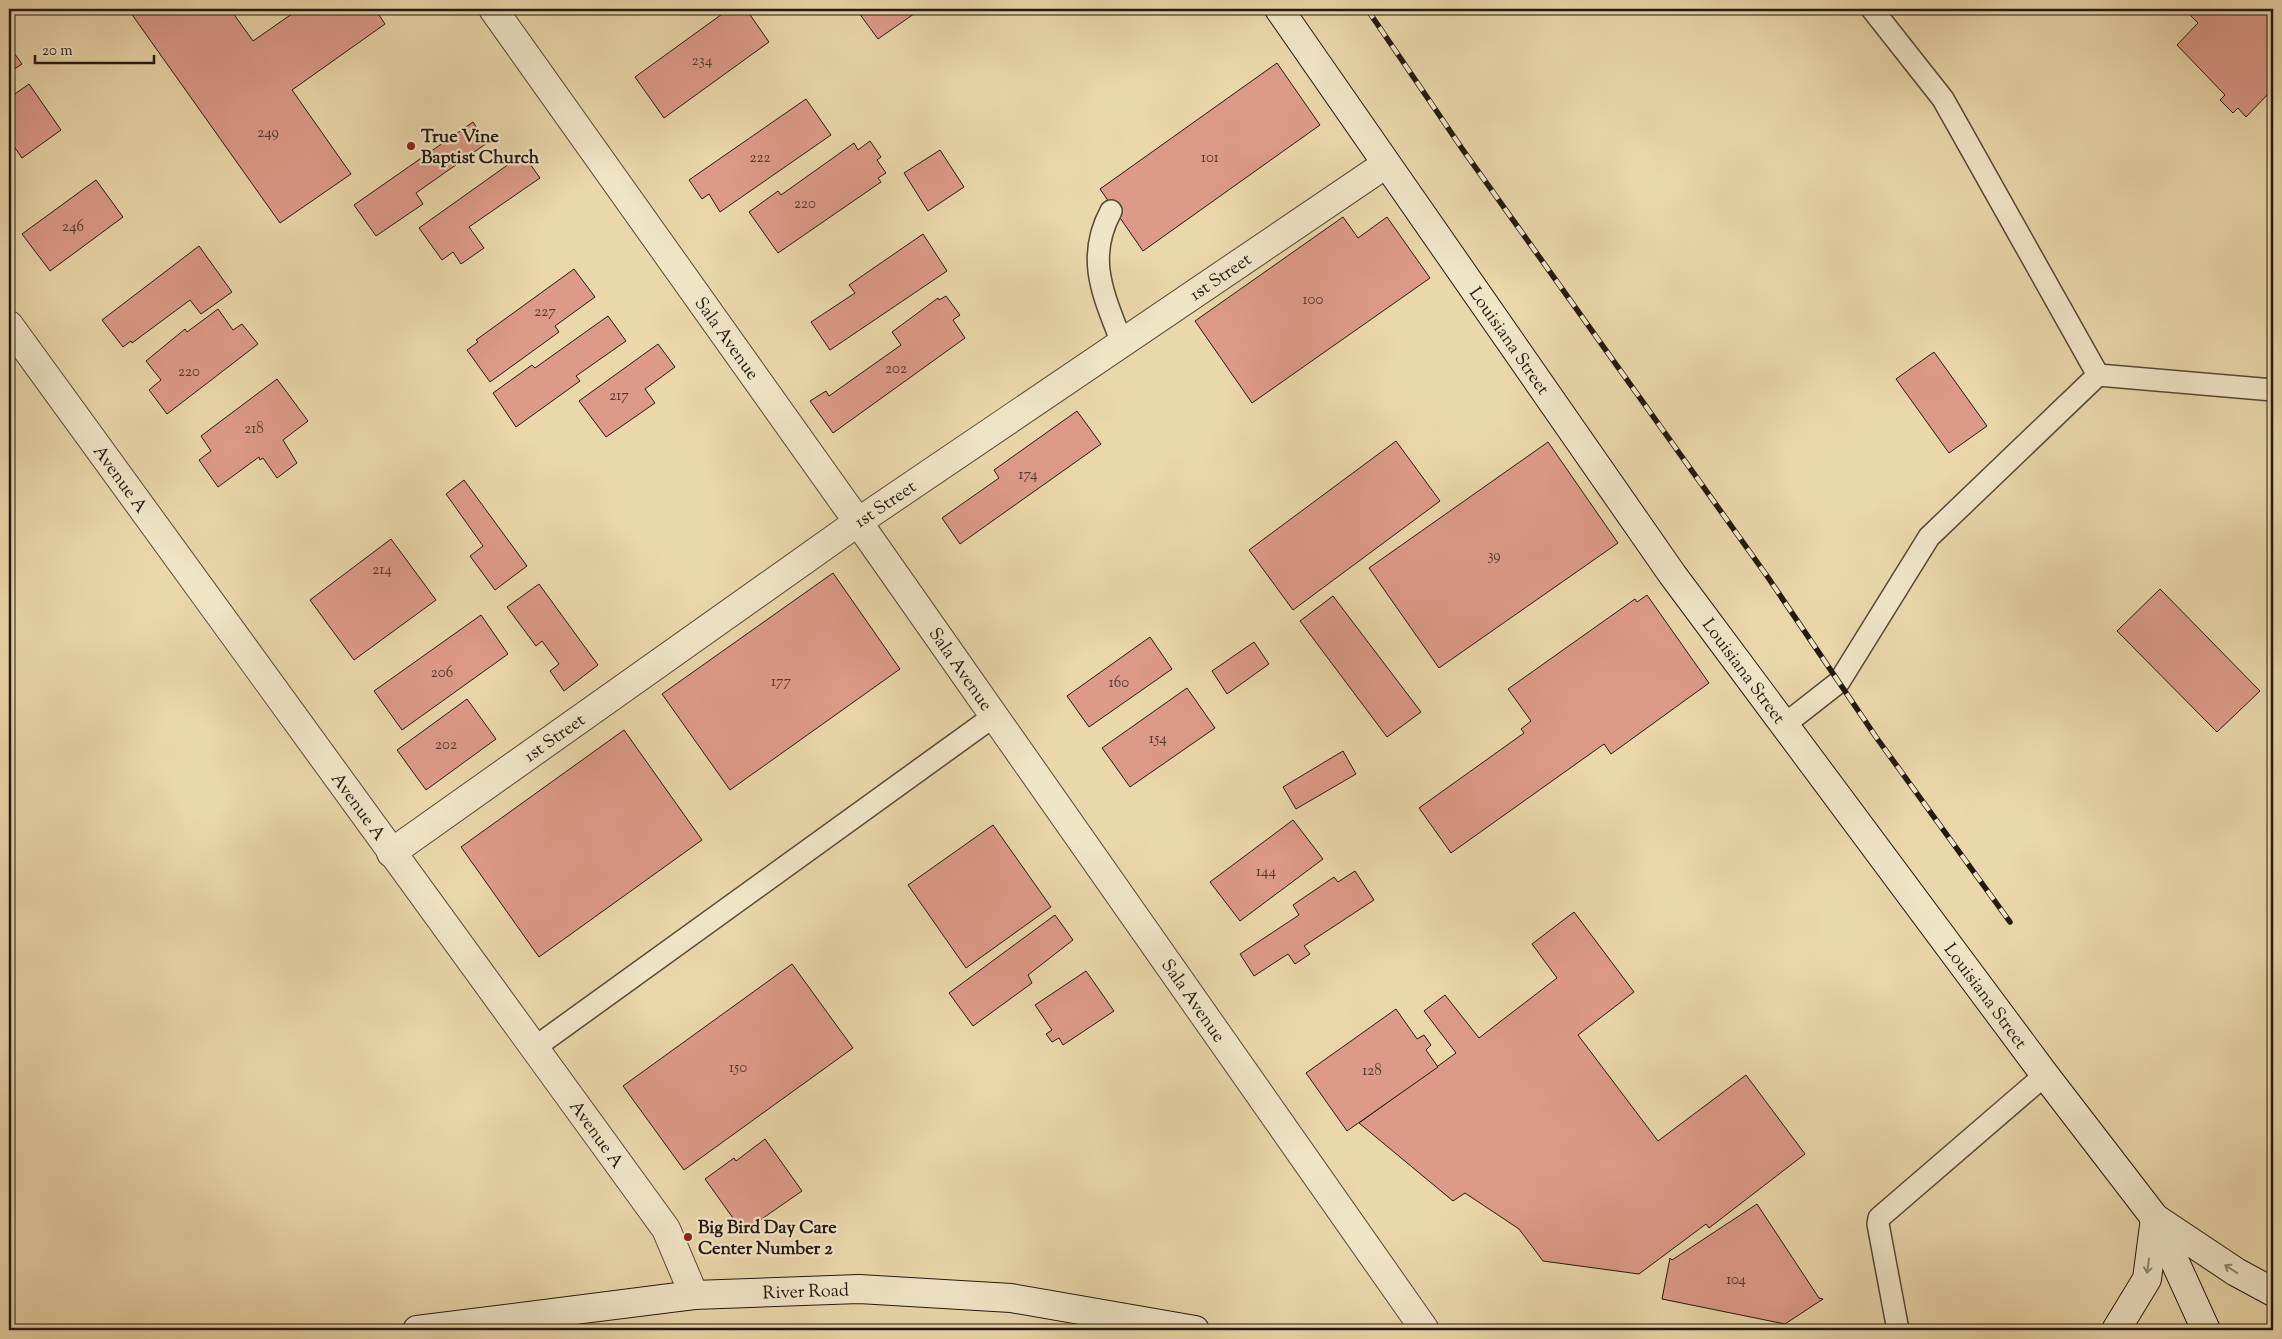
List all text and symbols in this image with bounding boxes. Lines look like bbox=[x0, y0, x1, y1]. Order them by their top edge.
scale bar bbox=[35, 32, 154, 64]
text: 20 m bbox=[42, 41, 73, 62]
house number: 234 bbox=[692, 51, 713, 72]
house number: 249 bbox=[257, 123, 279, 144]
place label: True Vine Baptist Church bbox=[421, 125, 540, 172]
marker: True Vine Baptist Church bbox=[405, 140, 417, 152]
house number: 222 bbox=[749, 148, 771, 169]
house number: 101 bbox=[1201, 148, 1219, 169]
house number: 220 bbox=[794, 194, 816, 215]
house number: 246 bbox=[62, 217, 84, 238]
street label: 1st Street bbox=[1185, 248, 1257, 308]
street label: Louisiana Street bbox=[1461, 283, 1555, 401]
house number: 100 bbox=[1303, 290, 1323, 311]
street label: Sala Avenue bbox=[687, 293, 764, 386]
house number: 227 bbox=[534, 302, 556, 323]
house number: 202 bbox=[885, 359, 907, 380]
house number: 220 bbox=[178, 362, 200, 383]
house number: 217 bbox=[609, 386, 629, 407]
house number: 218 bbox=[244, 419, 264, 440]
street label: Avenue A bbox=[85, 440, 153, 520]
house number: 174 bbox=[1018, 465, 1038, 486]
street label: 1st Street bbox=[850, 475, 922, 536]
house number: 39 bbox=[1487, 546, 1501, 567]
house number: 214 bbox=[372, 560, 392, 581]
street label: Louisiana Street bbox=[1694, 614, 1791, 730]
street label: Sala Avenue bbox=[921, 623, 998, 717]
house number: 206 bbox=[431, 663, 453, 684]
house number: 177 bbox=[771, 672, 792, 693]
house number: 160 bbox=[1109, 673, 1129, 694]
street label: 1st Street bbox=[519, 708, 591, 770]
house number: 154 bbox=[1149, 729, 1167, 750]
house number: 202 bbox=[435, 735, 457, 756]
street label: Avenue A bbox=[324, 768, 391, 847]
house number: 144 bbox=[1256, 862, 1277, 883]
street label: Louisiana Street bbox=[1936, 939, 2032, 1055]
street label: Sala Avenue bbox=[1154, 955, 1230, 1048]
house number: 150 bbox=[729, 1058, 747, 1079]
house number: 128 bbox=[1362, 1061, 1382, 1082]
street label: Avenue A bbox=[562, 1096, 629, 1175]
place label: Big Bird Day Care Center Number 2 bbox=[698, 1216, 837, 1263]
marker: Big Bird Day Care Center Number 2 bbox=[682, 1231, 694, 1243]
one-way arrow bbox=[2143, 1258, 2153, 1274]
one-way arrow bbox=[2224, 1263, 2238, 1273]
house number: 104 bbox=[1726, 1270, 1746, 1291]
street label: River Road bbox=[762, 1278, 849, 1307]

